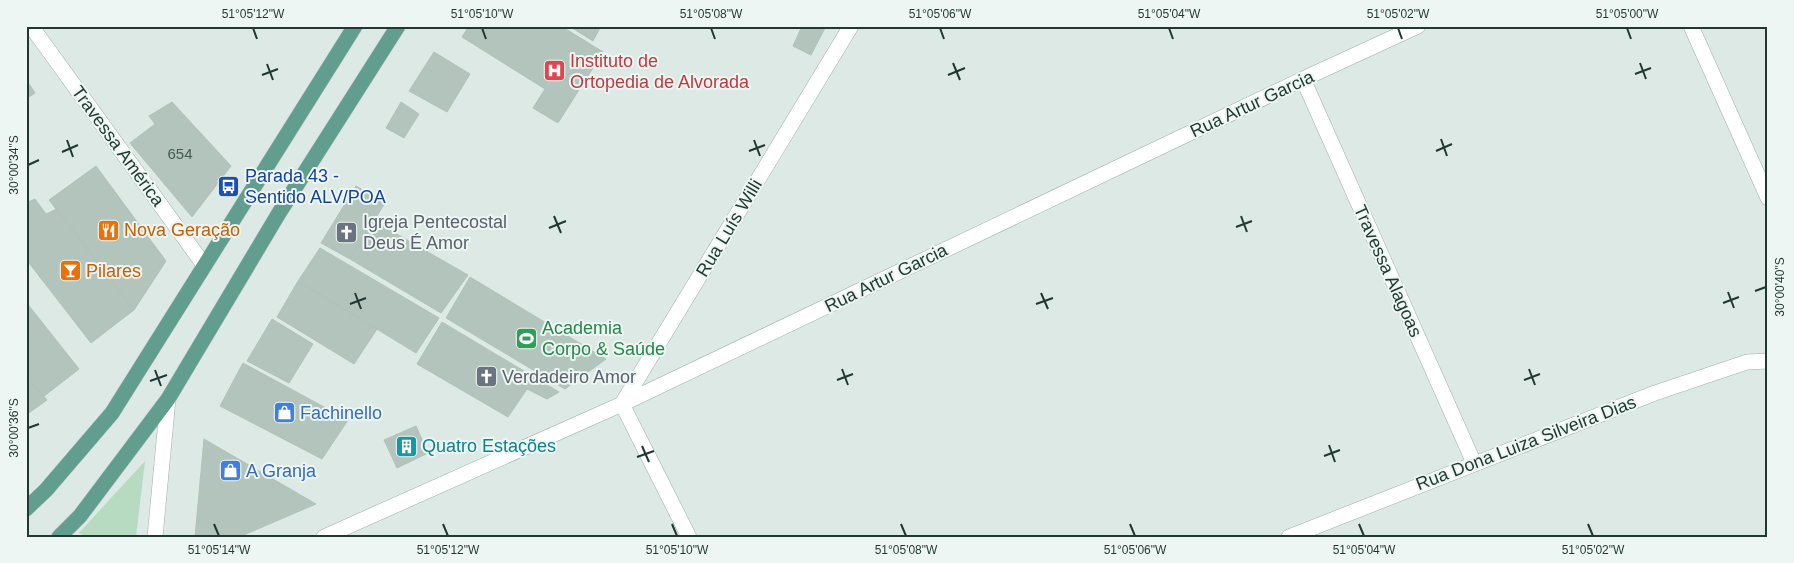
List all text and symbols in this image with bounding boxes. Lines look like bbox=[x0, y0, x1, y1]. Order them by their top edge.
text: 51°05'12"W bbox=[222, 7, 285, 21]
text: 51°05'10"W bbox=[451, 7, 514, 21]
text: 51°05'08"W bbox=[680, 7, 743, 21]
text: 51°05'06"W bbox=[909, 7, 972, 21]
text: 51°05'04"W bbox=[1138, 7, 1201, 21]
text: 51°05'02"W bbox=[1367, 7, 1430, 21]
text: 51°05'00"W bbox=[1596, 7, 1659, 21]
place label: Instituto de Ortopedia de Alvorada bbox=[570, 51, 750, 92]
hospital icon: Instituto de Ortopedia de Alvorada bbox=[542, 59, 566, 83]
street label: Rua Artur Garcia bbox=[1187, 66, 1318, 141]
street label: Travessa América bbox=[68, 82, 169, 211]
text: 30°00'34"S bbox=[7, 135, 21, 195]
house number: 654 bbox=[167, 145, 193, 162]
place label: Parada 43 - Sentido ALV/POA bbox=[245, 166, 386, 207]
bus stop icon: Parada 43 - Sentido ALV/POA bbox=[217, 174, 241, 198]
street label: Rua Luís Willi bbox=[692, 176, 766, 280]
street label: Travessa Alagoas bbox=[1350, 202, 1426, 340]
place label: Igreja Pentecostal Deus É Amor bbox=[363, 212, 507, 253]
restaurant icon: Nova Geração bbox=[96, 218, 120, 242]
place label: Nova Geração bbox=[124, 220, 240, 240]
church icon: Igreja Pentecostal Deus É Amor bbox=[335, 220, 359, 244]
street label: Rua Artur Garcia bbox=[821, 239, 952, 316]
text: 30°00'40"S bbox=[1773, 257, 1787, 317]
bar icon: Pilares bbox=[58, 259, 82, 283]
place label: Pilares bbox=[86, 261, 141, 281]
place label: Academia Corpo & Saúde bbox=[542, 318, 665, 359]
sports icon: Academia Corpo & Saúde bbox=[514, 326, 538, 350]
church icon: Verdadeiro Amor bbox=[474, 365, 498, 389]
place label: Verdadeiro Amor bbox=[502, 367, 636, 387]
street label: Rua Dona Luiza Silveira Dias bbox=[1413, 392, 1639, 494]
text: 30°00'36"S bbox=[7, 398, 21, 458]
shop icon: Fachinello bbox=[272, 401, 296, 425]
place label: Fachinello bbox=[300, 403, 382, 423]
building icon: Quatro Estações bbox=[394, 434, 418, 458]
place label: Quatro Estações bbox=[422, 436, 556, 456]
shop icon: A Granja bbox=[218, 459, 242, 483]
place label: A Granja bbox=[246, 461, 317, 481]
text: 51°05'14"W bbox=[188, 543, 251, 557]
text: 51°05'12"W bbox=[417, 543, 480, 557]
text: 51°05'10"W bbox=[646, 543, 709, 557]
text: 51°05'08"W bbox=[875, 543, 938, 557]
text: 51°05'06"W bbox=[1104, 543, 1167, 557]
text: 51°05'04"W bbox=[1333, 543, 1396, 557]
text: 51°05'02"W bbox=[1562, 543, 1625, 557]

